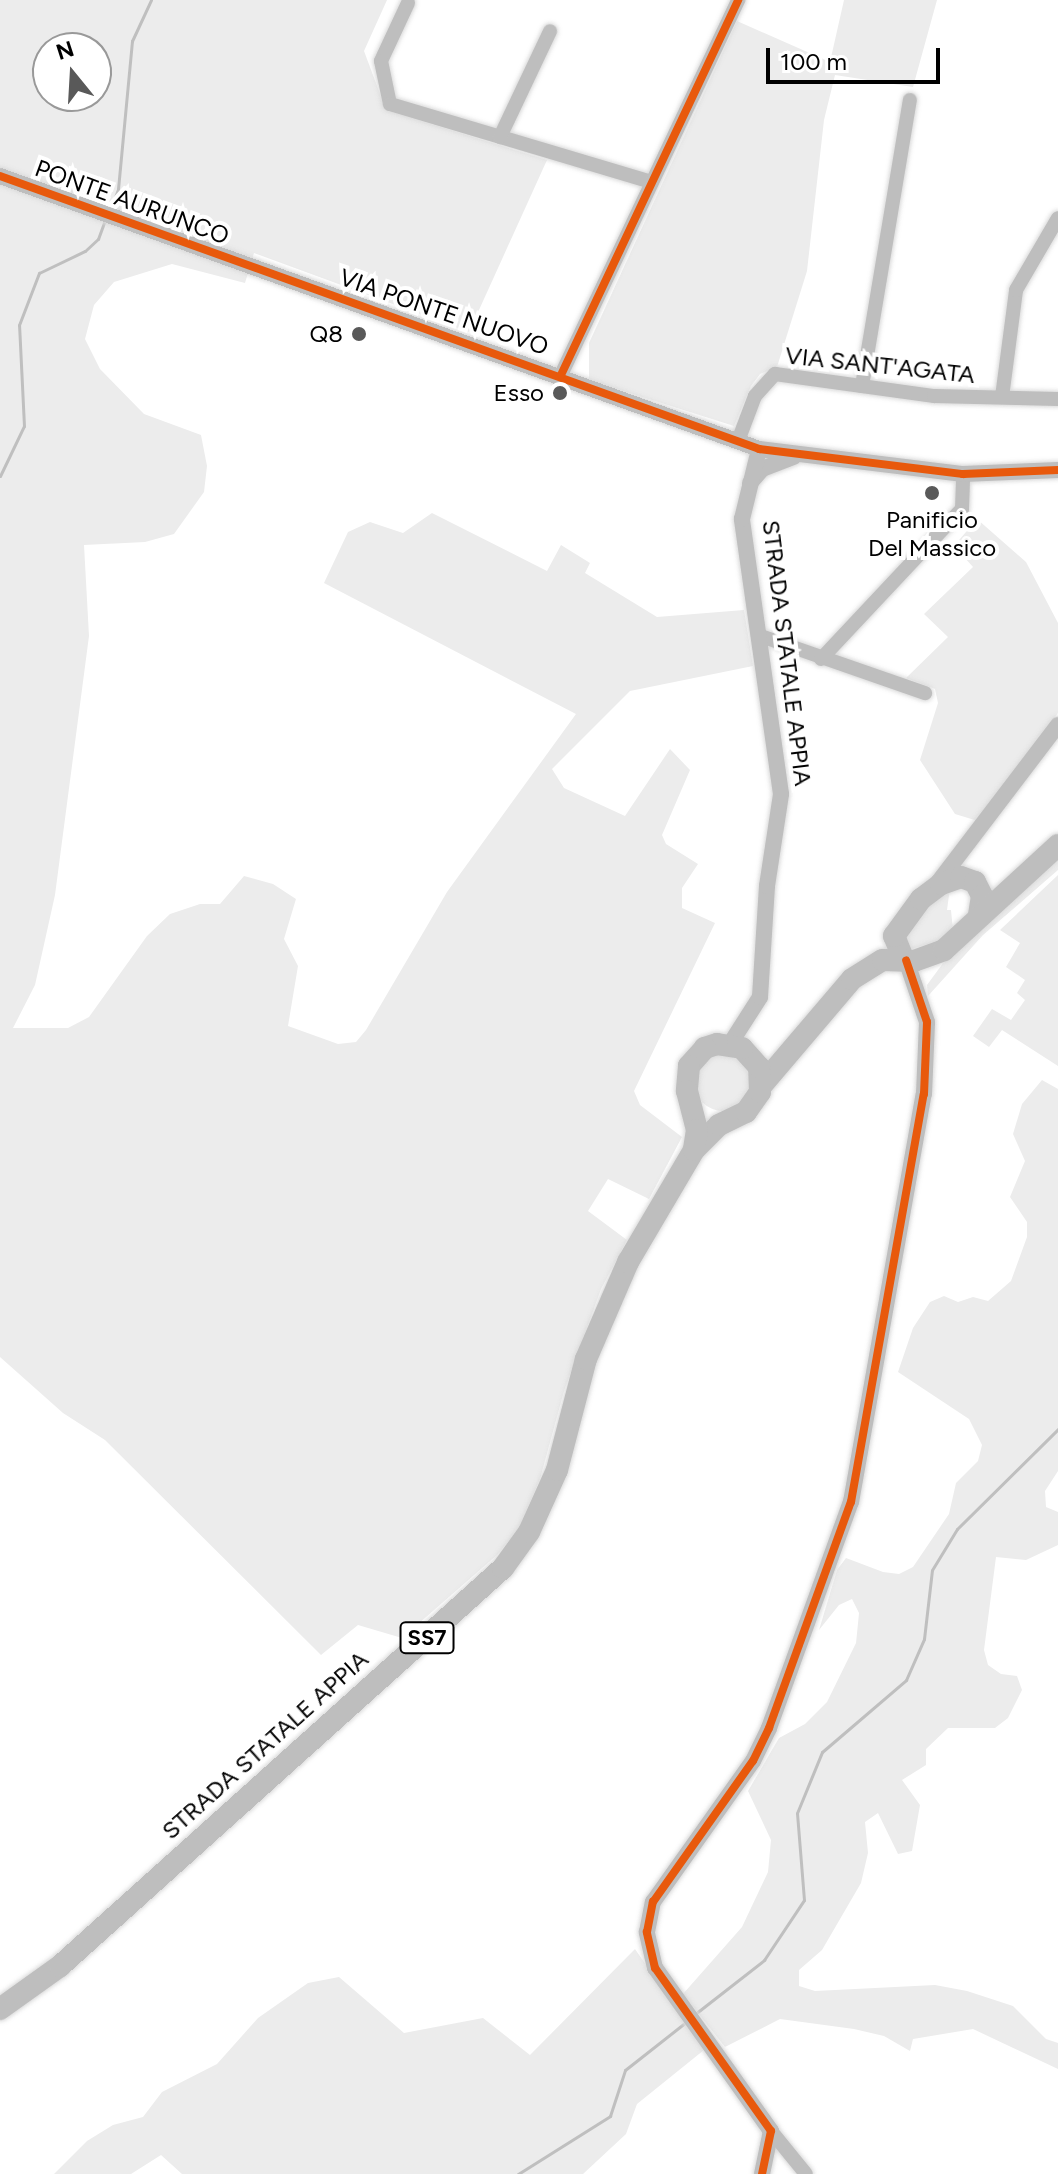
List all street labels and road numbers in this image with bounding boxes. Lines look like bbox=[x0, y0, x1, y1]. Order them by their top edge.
street label: PONTE AURUNCO bbox=[31, 154, 233, 250]
street label: VIA PONTE NUOVO bbox=[336, 263, 552, 361]
street label: VIA SANT'AGATA bbox=[784, 341, 976, 389]
street label: STRADA STATALE APPIA bbox=[756, 518, 818, 788]
road number: SS7 bbox=[399, 1620, 455, 1656]
street label: STRADA STATALE APPIA bbox=[156, 1645, 374, 1845]

